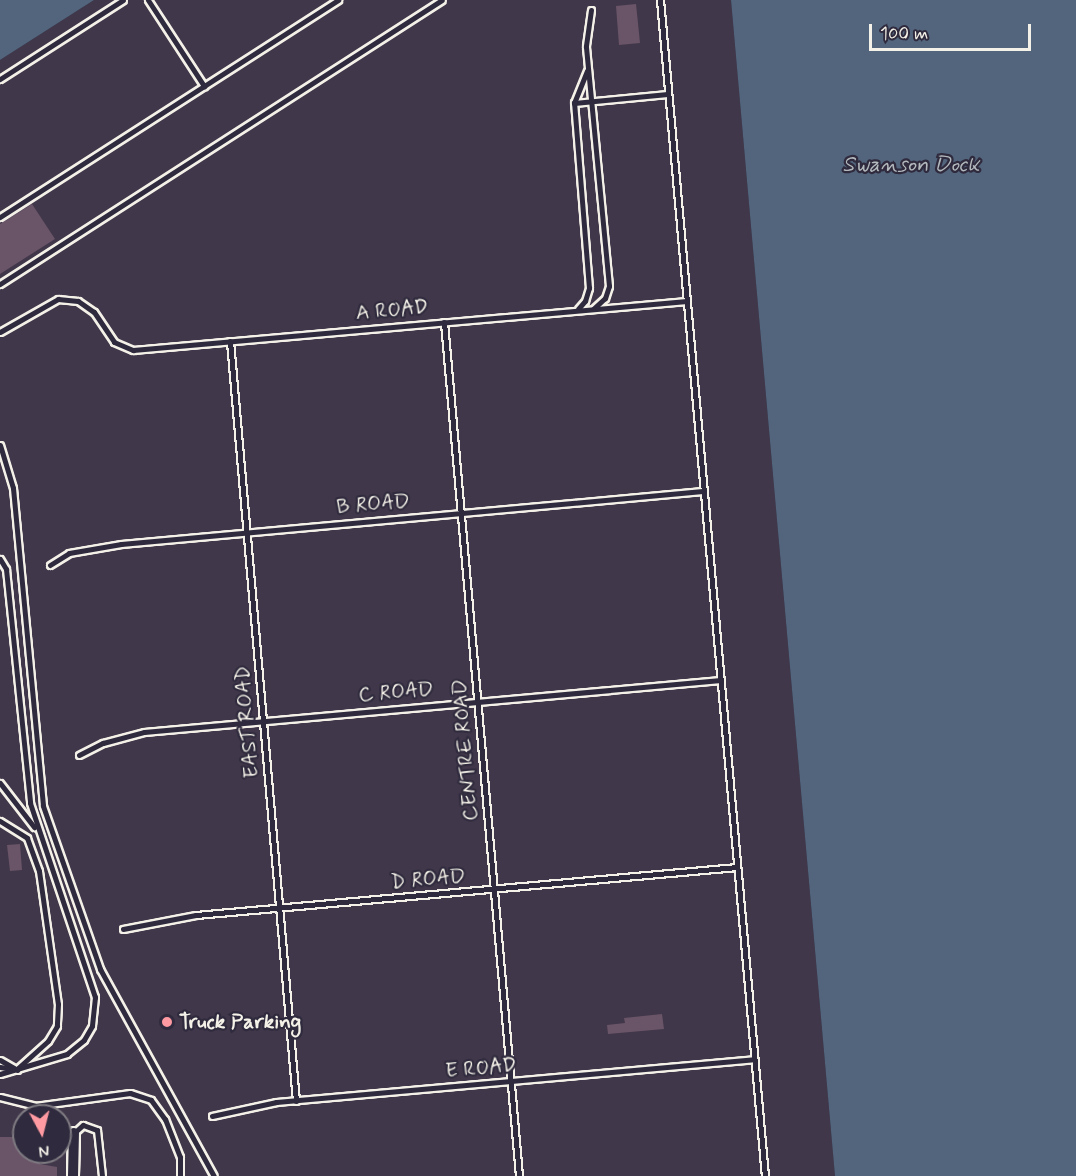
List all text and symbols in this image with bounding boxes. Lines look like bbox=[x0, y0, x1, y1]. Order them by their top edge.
scale bar bbox=[872, 12, 1034, 50]
text: 100 m bbox=[880, 22, 928, 46]
water label: Swanson Dock bbox=[842, 153, 980, 179]
street label: A ROAD bbox=[355, 294, 429, 326]
street label: B ROAD bbox=[336, 488, 410, 520]
street label: EAST ROAD bbox=[230, 666, 264, 778]
street label: C ROAD bbox=[358, 676, 434, 708]
street label: CENTRE ROAD bbox=[446, 678, 484, 822]
street label: D ROAD bbox=[390, 863, 466, 895]
place label: Truck Parking bbox=[179, 1009, 298, 1035]
marker: Truck Parking bbox=[160, 1015, 174, 1029]
street label: E ROAD bbox=[444, 1052, 518, 1084]
north arrow bbox=[12, 1104, 72, 1164]
text: N bbox=[37, 1139, 51, 1161]

